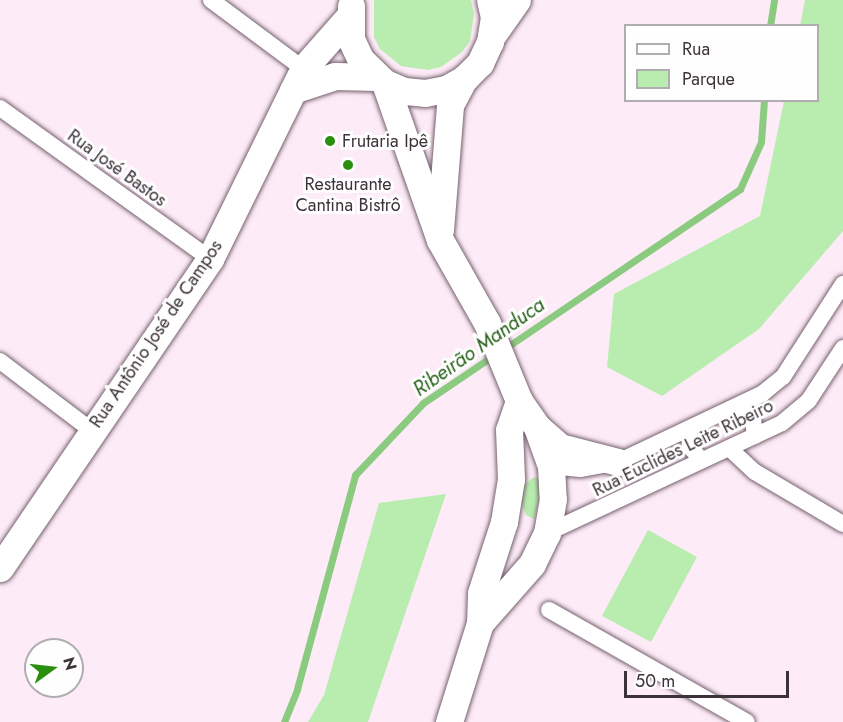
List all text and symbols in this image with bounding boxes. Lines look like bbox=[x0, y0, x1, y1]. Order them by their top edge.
legend bbox=[624, 24, 819, 102]
text: Rua bbox=[682, 36, 710, 62]
text: Parque bbox=[682, 66, 735, 92]
street label: Rua José Bastos bbox=[63, 125, 171, 211]
place label: Frutaria Ipê bbox=[342, 130, 428, 152]
marker: Frutaria Ipê bbox=[323, 134, 337, 148]
marker: Restaurante Cantina Bistrô bbox=[341, 158, 355, 172]
place label: Restaurante Cantina Bistrô bbox=[296, 174, 400, 216]
street label: Rua Antônio José de Campos bbox=[85, 236, 227, 432]
water label: Ribeirão Manduca bbox=[409, 293, 549, 401]
street label: Rua Euclides Leite Ribeiro bbox=[589, 395, 777, 501]
north arrow bbox=[24, 638, 84, 698]
text: N bbox=[57, 655, 83, 673]
scale bar bbox=[627, 659, 792, 697]
text: 50 m bbox=[635, 668, 675, 694]

